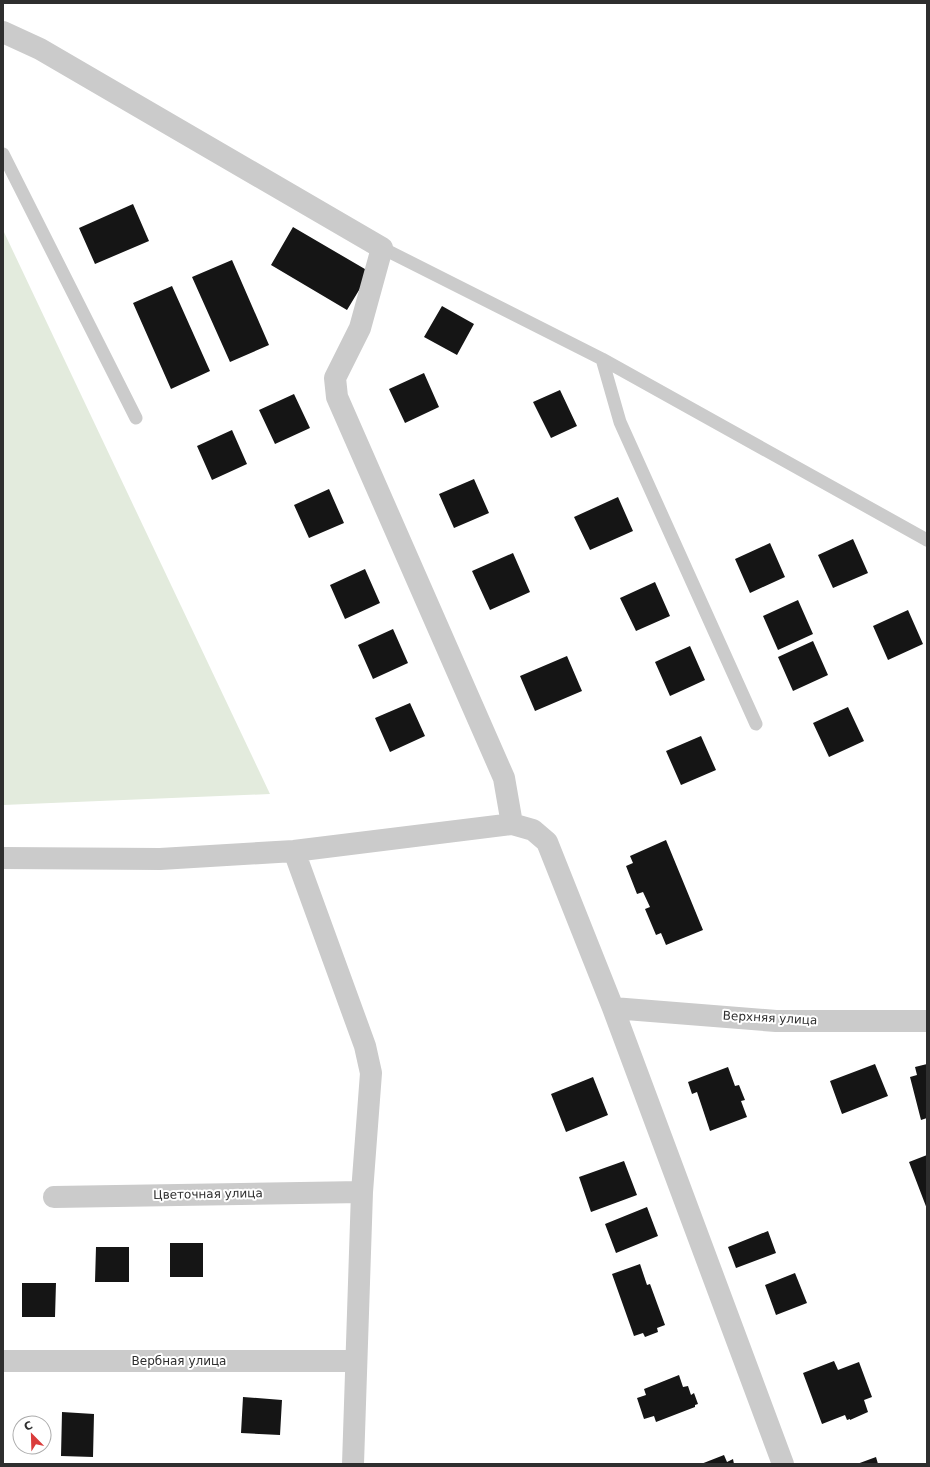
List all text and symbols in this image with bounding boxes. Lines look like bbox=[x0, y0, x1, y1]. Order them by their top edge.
street label: Верхняя улица bbox=[722, 1009, 818, 1027]
street label: Цветочная улица bbox=[153, 1186, 263, 1202]
street label: Вербная улица bbox=[132, 1354, 226, 1368]
north arrow bbox=[12, 1415, 52, 1455]
text: С bbox=[22, 1419, 35, 1434]

